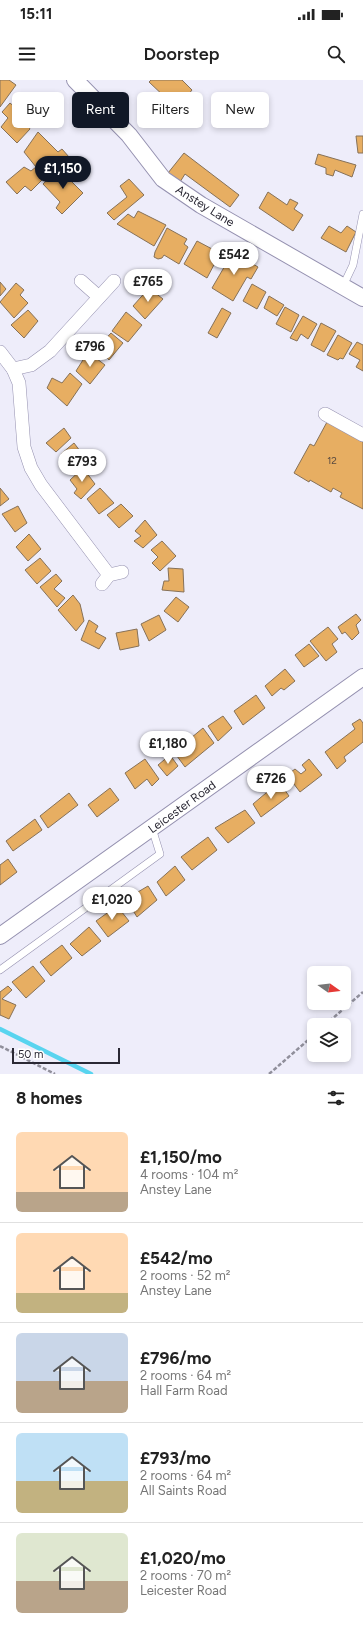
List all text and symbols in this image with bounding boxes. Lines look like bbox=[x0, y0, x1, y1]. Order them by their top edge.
text: 15:11 bbox=[20, 5, 52, 23]
icon: menu bbox=[16, 43, 38, 65]
text: Doorstep bbox=[144, 43, 219, 65]
icon: search bbox=[325, 43, 347, 65]
chip: Buy bbox=[12, 92, 64, 128]
chip: Rent bbox=[72, 92, 129, 128]
chip: Filters bbox=[137, 92, 203, 128]
chip: New bbox=[211, 92, 269, 128]
pin: £1,150 bbox=[30, 156, 96, 190]
text: £1,150 bbox=[44, 161, 82, 176]
street label: Anstey Lane bbox=[173, 183, 237, 230]
pin: £542 bbox=[210, 242, 258, 276]
text: £542 bbox=[218, 247, 250, 262]
pin: £765 bbox=[124, 269, 172, 303]
text: £765 bbox=[133, 274, 163, 289]
pin: £796 bbox=[66, 334, 114, 368]
text: £796 bbox=[75, 339, 105, 354]
pin: £793 bbox=[58, 449, 106, 483]
text: £793 bbox=[67, 454, 97, 469]
house number: 12 bbox=[327, 454, 337, 467]
pin: £1,180 bbox=[135, 731, 201, 765]
text: £1,180 bbox=[149, 736, 187, 751]
pin: £726 bbox=[247, 766, 295, 800]
text: £726 bbox=[256, 771, 286, 786]
street label: Leicester Road bbox=[146, 778, 218, 836]
pin: £1,020 bbox=[79, 887, 145, 921]
text: £1,020 bbox=[92, 892, 132, 907]
north arrow bbox=[307, 966, 351, 1010]
map controls bbox=[307, 966, 351, 1062]
button: layers bbox=[307, 1018, 351, 1062]
scale bar bbox=[12, 1046, 120, 1065]
text: 50 m bbox=[18, 1048, 43, 1061]
icon: filters bbox=[325, 1087, 347, 1109]
text: 8 homes bbox=[16, 1088, 82, 1108]
text: £1,150/mo bbox=[140, 1147, 222, 1167]
icon: home bbox=[48, 1148, 96, 1196]
text: 4 rooms · 104 m² bbox=[140, 1167, 238, 1182]
text: Anstey Lane bbox=[140, 1182, 212, 1197]
text: £542/mo bbox=[140, 1248, 213, 1268]
icon: home bbox=[48, 1249, 96, 1297]
text: 2 rooms · 52 m² bbox=[140, 1268, 231, 1283]
text: Anstey Lane bbox=[140, 1283, 212, 1298]
text: £796/mo bbox=[140, 1348, 211, 1368]
icon: home bbox=[48, 1349, 96, 1397]
text: 2 rooms · 64 m² bbox=[140, 1368, 231, 1383]
text: Hall Farm Road bbox=[140, 1383, 228, 1398]
text: £793/mo bbox=[140, 1448, 211, 1468]
icon: home bbox=[48, 1449, 96, 1497]
text: 2 rooms · 64 m² bbox=[140, 1468, 231, 1483]
text: All Saints Road bbox=[140, 1483, 227, 1498]
text: £1,020/mo bbox=[140, 1548, 226, 1568]
icon: home bbox=[48, 1549, 96, 1597]
text: 2 rooms · 70 m² bbox=[140, 1568, 231, 1583]
text: Leicester Road bbox=[140, 1583, 227, 1598]

